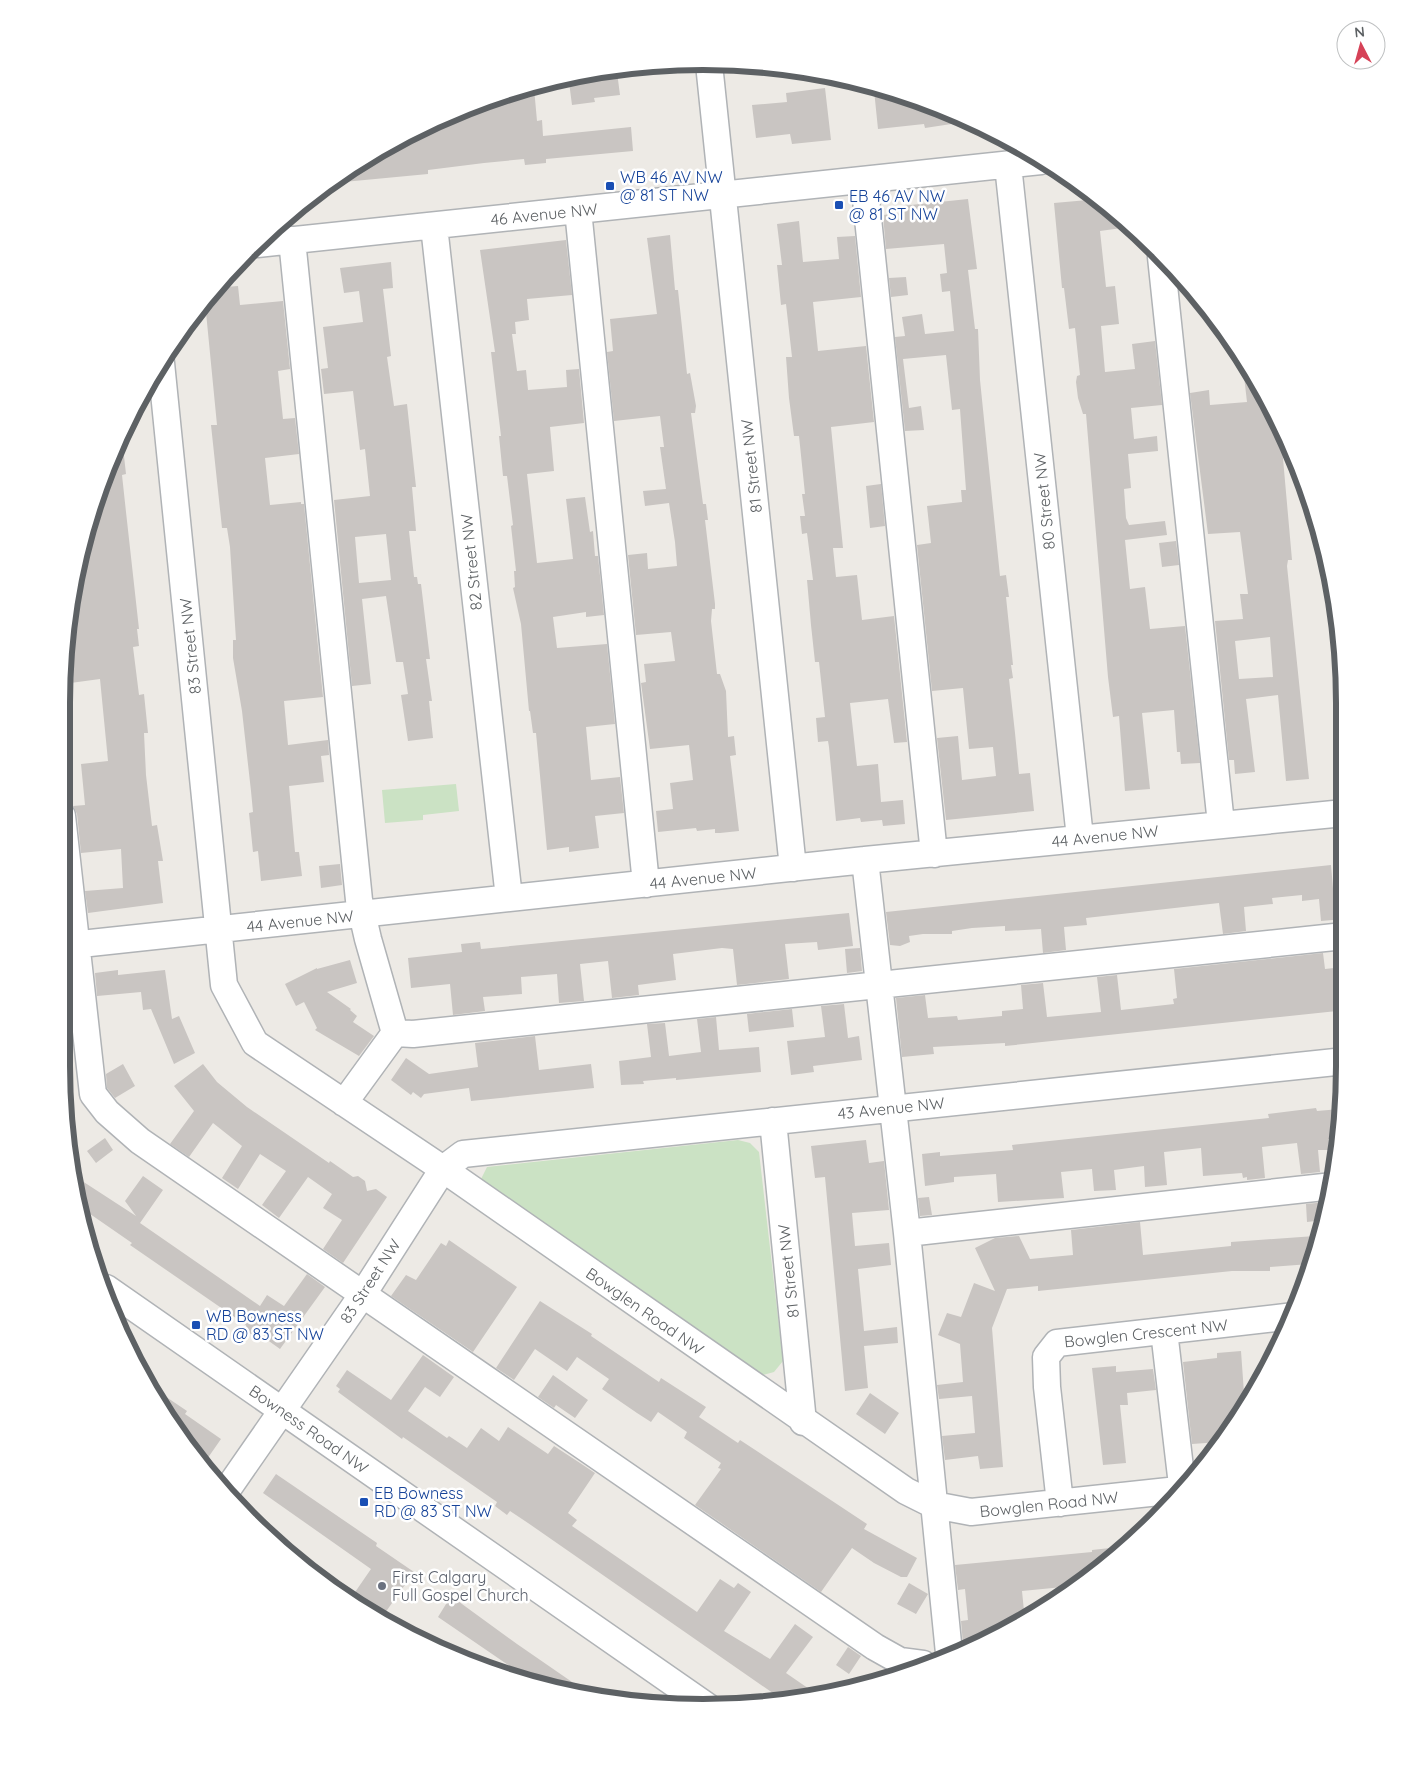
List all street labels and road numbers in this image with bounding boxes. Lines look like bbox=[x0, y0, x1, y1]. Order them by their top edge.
street label: 46 Avenue NW bbox=[489, 198, 599, 230]
street label: 81 Street NW bbox=[736, 418, 766, 514]
street label: 80 Street NW bbox=[1029, 451, 1059, 551]
street label: 82 Street NW bbox=[456, 513, 486, 611]
street label: 83 Street NW bbox=[175, 597, 205, 695]
street label: 44 Avenue NW bbox=[1051, 820, 1159, 852]
street label: 44 Avenue NW bbox=[649, 862, 757, 894]
street label: 44 Avenue NW bbox=[246, 905, 354, 937]
street label: 43 Avenue NW bbox=[837, 1092, 945, 1124]
street label: 81 Street NW bbox=[773, 1223, 803, 1319]
street label: 83 Street NW bbox=[335, 1235, 405, 1327]
street label: Bowglen Road NW bbox=[582, 1263, 708, 1359]
street label: Bowglen Crescent NW bbox=[1063, 1314, 1229, 1352]
street label: Bowness Road NW bbox=[246, 1380, 372, 1478]
street label: Bowglen Road NW bbox=[979, 1487, 1119, 1521]

